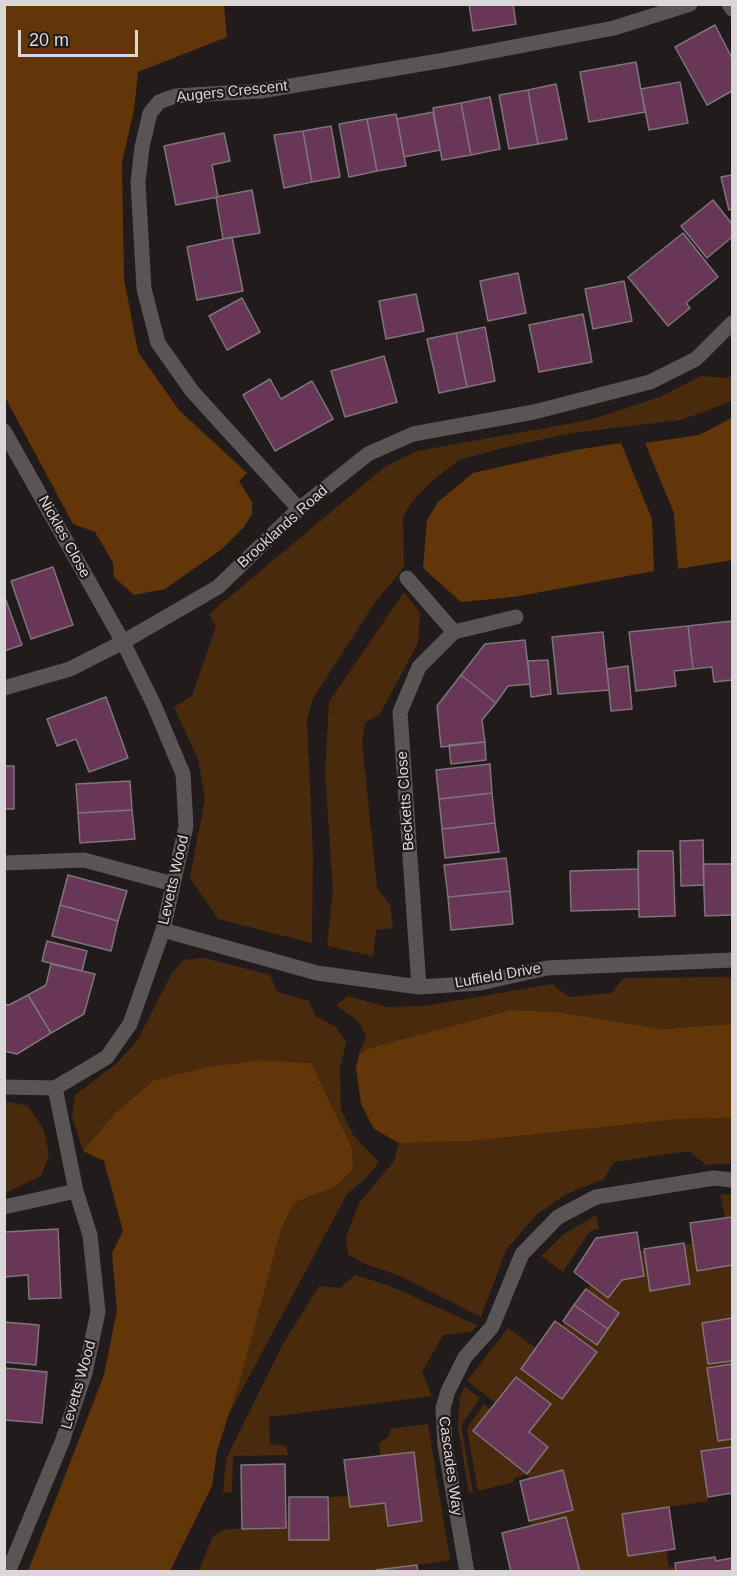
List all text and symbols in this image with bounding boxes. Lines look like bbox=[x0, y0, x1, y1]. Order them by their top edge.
scale bar bbox=[21, 18, 141, 56]
text: 20 m bbox=[29, 30, 69, 50]
street label: Augers Crescent bbox=[176, 77, 288, 107]
street label: Brooklands Road bbox=[234, 482, 332, 572]
street label: Nickles Close bbox=[34, 493, 94, 581]
street label: Becketts Close bbox=[394, 750, 418, 852]
street label: Levetts Wood bbox=[155, 833, 193, 927]
street label: Luffield Drive bbox=[453, 960, 543, 992]
street label: Levetts Wood bbox=[58, 1339, 100, 1431]
street label: Cascades Way bbox=[434, 1415, 466, 1517]

